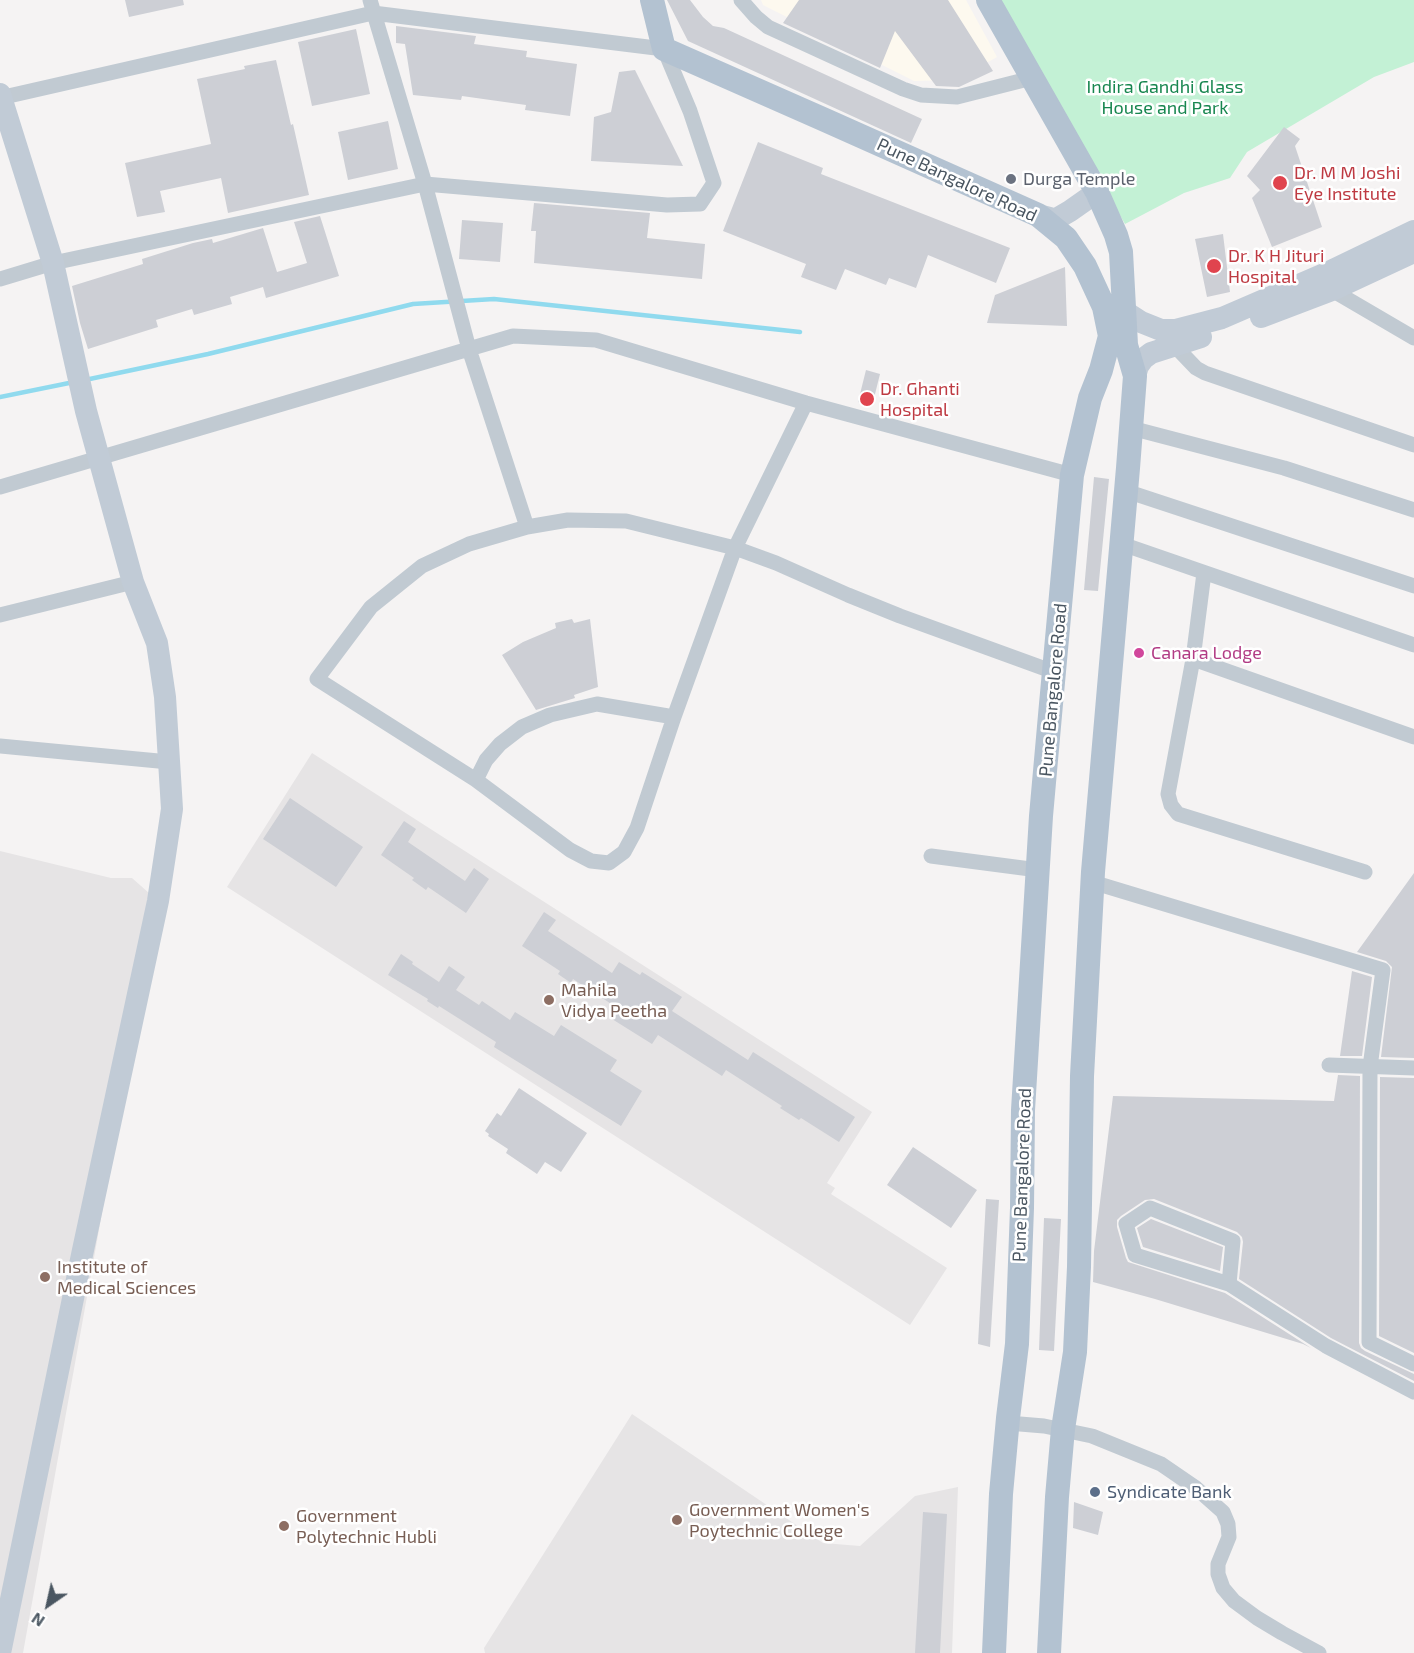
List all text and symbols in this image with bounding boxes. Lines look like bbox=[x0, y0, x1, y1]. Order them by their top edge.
park label: Indira Gandhi Glass House and Park bbox=[1087, 76, 1243, 118]
street label: Pune Bangalore Road bbox=[874, 133, 1040, 227]
place label: Dr. M M Joshi Eye Institute bbox=[1294, 162, 1400, 204]
place label: Durga Temple bbox=[1023, 168, 1136, 190]
marker: Durga Temple bbox=[1004, 172, 1018, 186]
marker: Dr. M M Joshi Eye Institute bbox=[1271, 174, 1289, 192]
place label: Dr. K H Jituri Hospital bbox=[1228, 245, 1324, 288]
marker: Dr. K H Jituri Hospital bbox=[1205, 257, 1223, 275]
place label: Dr. Ghanti Hospital bbox=[880, 378, 960, 420]
marker: Dr. Ghanti Hospital bbox=[858, 390, 876, 408]
street label: Pune Bangalore Road bbox=[1035, 602, 1071, 778]
place label: Canara Lodge bbox=[1151, 642, 1262, 664]
marker: Canara Lodge bbox=[1132, 646, 1146, 660]
place label: Mahila Vidya Peetha bbox=[561, 979, 667, 1022]
marker: Mahila Vidya Peetha bbox=[542, 993, 556, 1007]
street label: Pune Bangalore Road bbox=[1008, 1088, 1036, 1262]
place label: Institute of Medical Sciences bbox=[57, 1256, 196, 1298]
marker: Institute of Medical Sciences bbox=[38, 1270, 52, 1284]
place label: Syndicate Bank bbox=[1107, 1481, 1232, 1503]
marker: Syndicate Bank bbox=[1088, 1485, 1102, 1499]
place label: Government Women's Poytechnic College bbox=[689, 1499, 870, 1541]
place label: Government Polytechnic Hubli bbox=[296, 1505, 437, 1547]
marker: Government Women's Poytechnic College bbox=[670, 1513, 684, 1527]
marker: Government Polytechnic Hubli bbox=[277, 1519, 291, 1533]
north arrow bbox=[18, 1575, 78, 1635]
text: N bbox=[28, 1609, 48, 1631]

